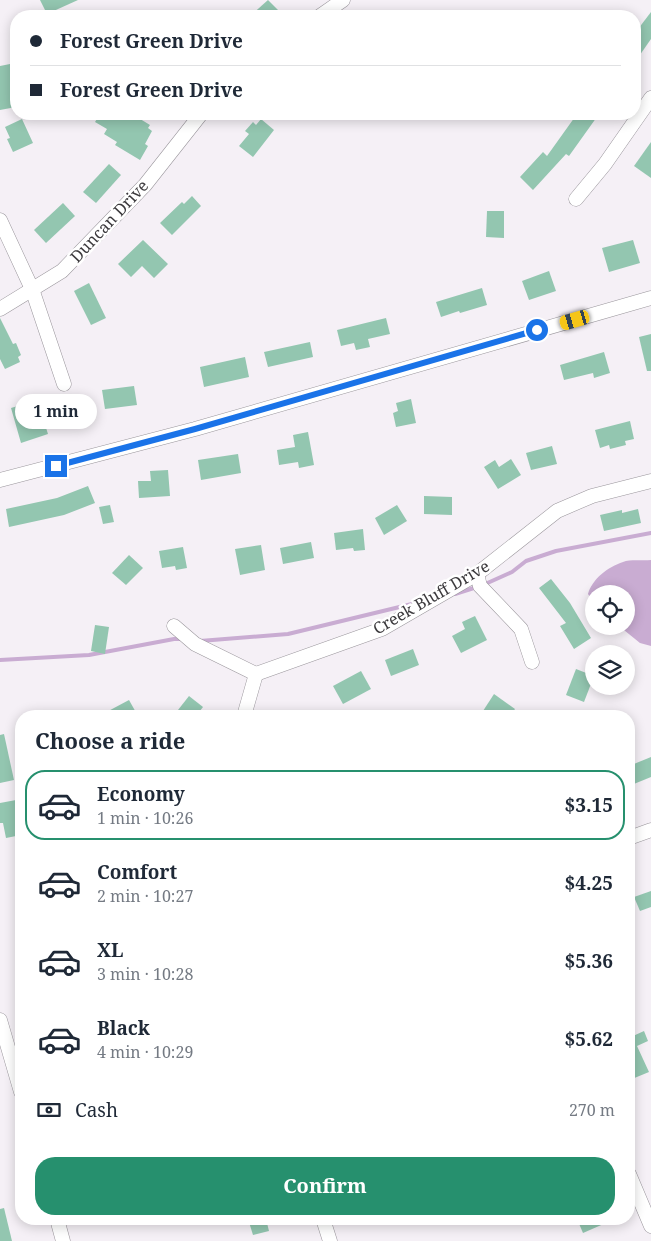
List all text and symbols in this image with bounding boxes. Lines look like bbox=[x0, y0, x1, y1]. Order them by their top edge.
text: Forest Green Drive bbox=[60, 28, 243, 54]
text: Forest Green Drive bbox=[60, 77, 243, 103]
street label: Duncan Drive bbox=[65, 175, 153, 267]
car bbox=[558, 309, 591, 331]
route start bbox=[526, 319, 548, 341]
callout: 1 min bbox=[15, 394, 97, 428]
text: 1 min bbox=[33, 400, 79, 422]
route end bbox=[45, 455, 67, 477]
street label: Creek Bluff Drive bbox=[369, 555, 493, 639]
map controls bbox=[585, 585, 635, 695]
button: locate bbox=[585, 585, 635, 635]
button: layers bbox=[585, 645, 635, 695]
text: Choose a ride bbox=[35, 725, 185, 755]
text: Economy bbox=[97, 781, 185, 807]
icon: car bbox=[37, 783, 82, 828]
text: $3.15 bbox=[564, 792, 613, 818]
text: 1 min · 10:26 bbox=[97, 807, 193, 829]
text: Comfort bbox=[97, 859, 177, 885]
icon: car bbox=[37, 861, 82, 906]
text: $4.25 bbox=[564, 870, 613, 896]
text: 2 min · 10:27 bbox=[97, 885, 193, 907]
text: XL bbox=[97, 937, 123, 963]
icon: car bbox=[37, 939, 82, 984]
text: $5.36 bbox=[564, 948, 613, 974]
text: 3 min · 10:28 bbox=[97, 963, 193, 985]
text: Black bbox=[97, 1015, 150, 1041]
icon: car bbox=[37, 1017, 82, 1062]
text: $5.62 bbox=[564, 1026, 613, 1052]
text: 4 min · 10:29 bbox=[97, 1041, 193, 1063]
icon: cash bbox=[35, 1096, 63, 1124]
text: Cash bbox=[75, 1097, 118, 1123]
text: 270 m bbox=[569, 1099, 615, 1121]
button: Confirm bbox=[35, 1157, 615, 1215]

